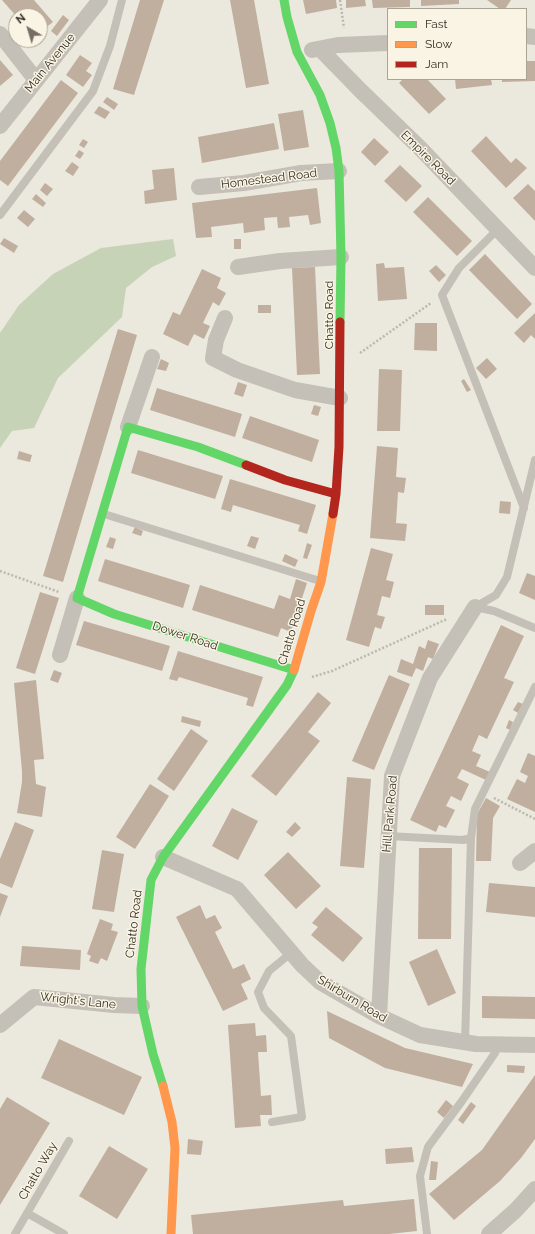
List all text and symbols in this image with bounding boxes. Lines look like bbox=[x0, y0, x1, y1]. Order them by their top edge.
north arrow bbox=[8, 8, 48, 48]
legend bbox=[387, 8, 527, 80]
text: N bbox=[14, 11, 28, 27]
text: Fast bbox=[425, 17, 448, 31]
street label: Main Avenue bbox=[22, 31, 78, 95]
text: Slow bbox=[425, 37, 452, 51]
text: Jam bbox=[425, 57, 448, 71]
street label: Empire Road bbox=[398, 128, 458, 188]
street label: Homestead Road bbox=[220, 166, 318, 192]
street label: Chatto Road bbox=[322, 281, 336, 349]
street label: Chatto Road bbox=[275, 597, 309, 667]
street label: Dower Road bbox=[150, 619, 220, 653]
street label: Hill Park Road bbox=[379, 775, 401, 853]
street label: Chatto Road bbox=[123, 889, 145, 959]
street label: Shirburn Road bbox=[315, 973, 389, 1025]
street label: Wright's Lane bbox=[39, 990, 117, 1012]
street label: Chatto Way bbox=[16, 1139, 60, 1203]

